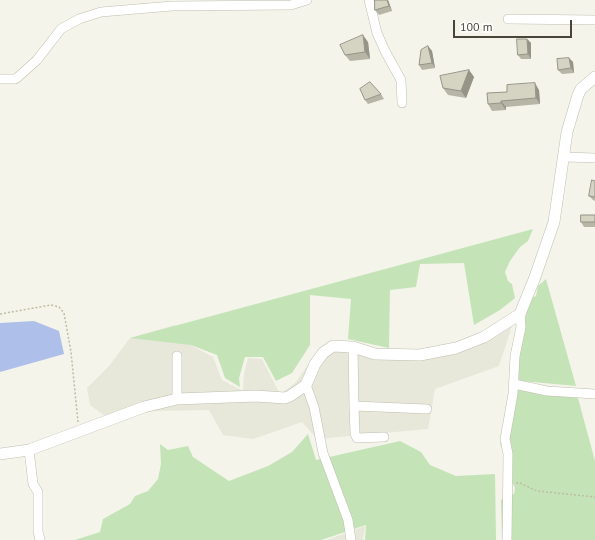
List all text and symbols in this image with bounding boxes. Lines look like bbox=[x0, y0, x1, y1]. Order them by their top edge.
scale bar bbox=[455, 12, 574, 38]
text: 100 m bbox=[460, 19, 493, 34]

